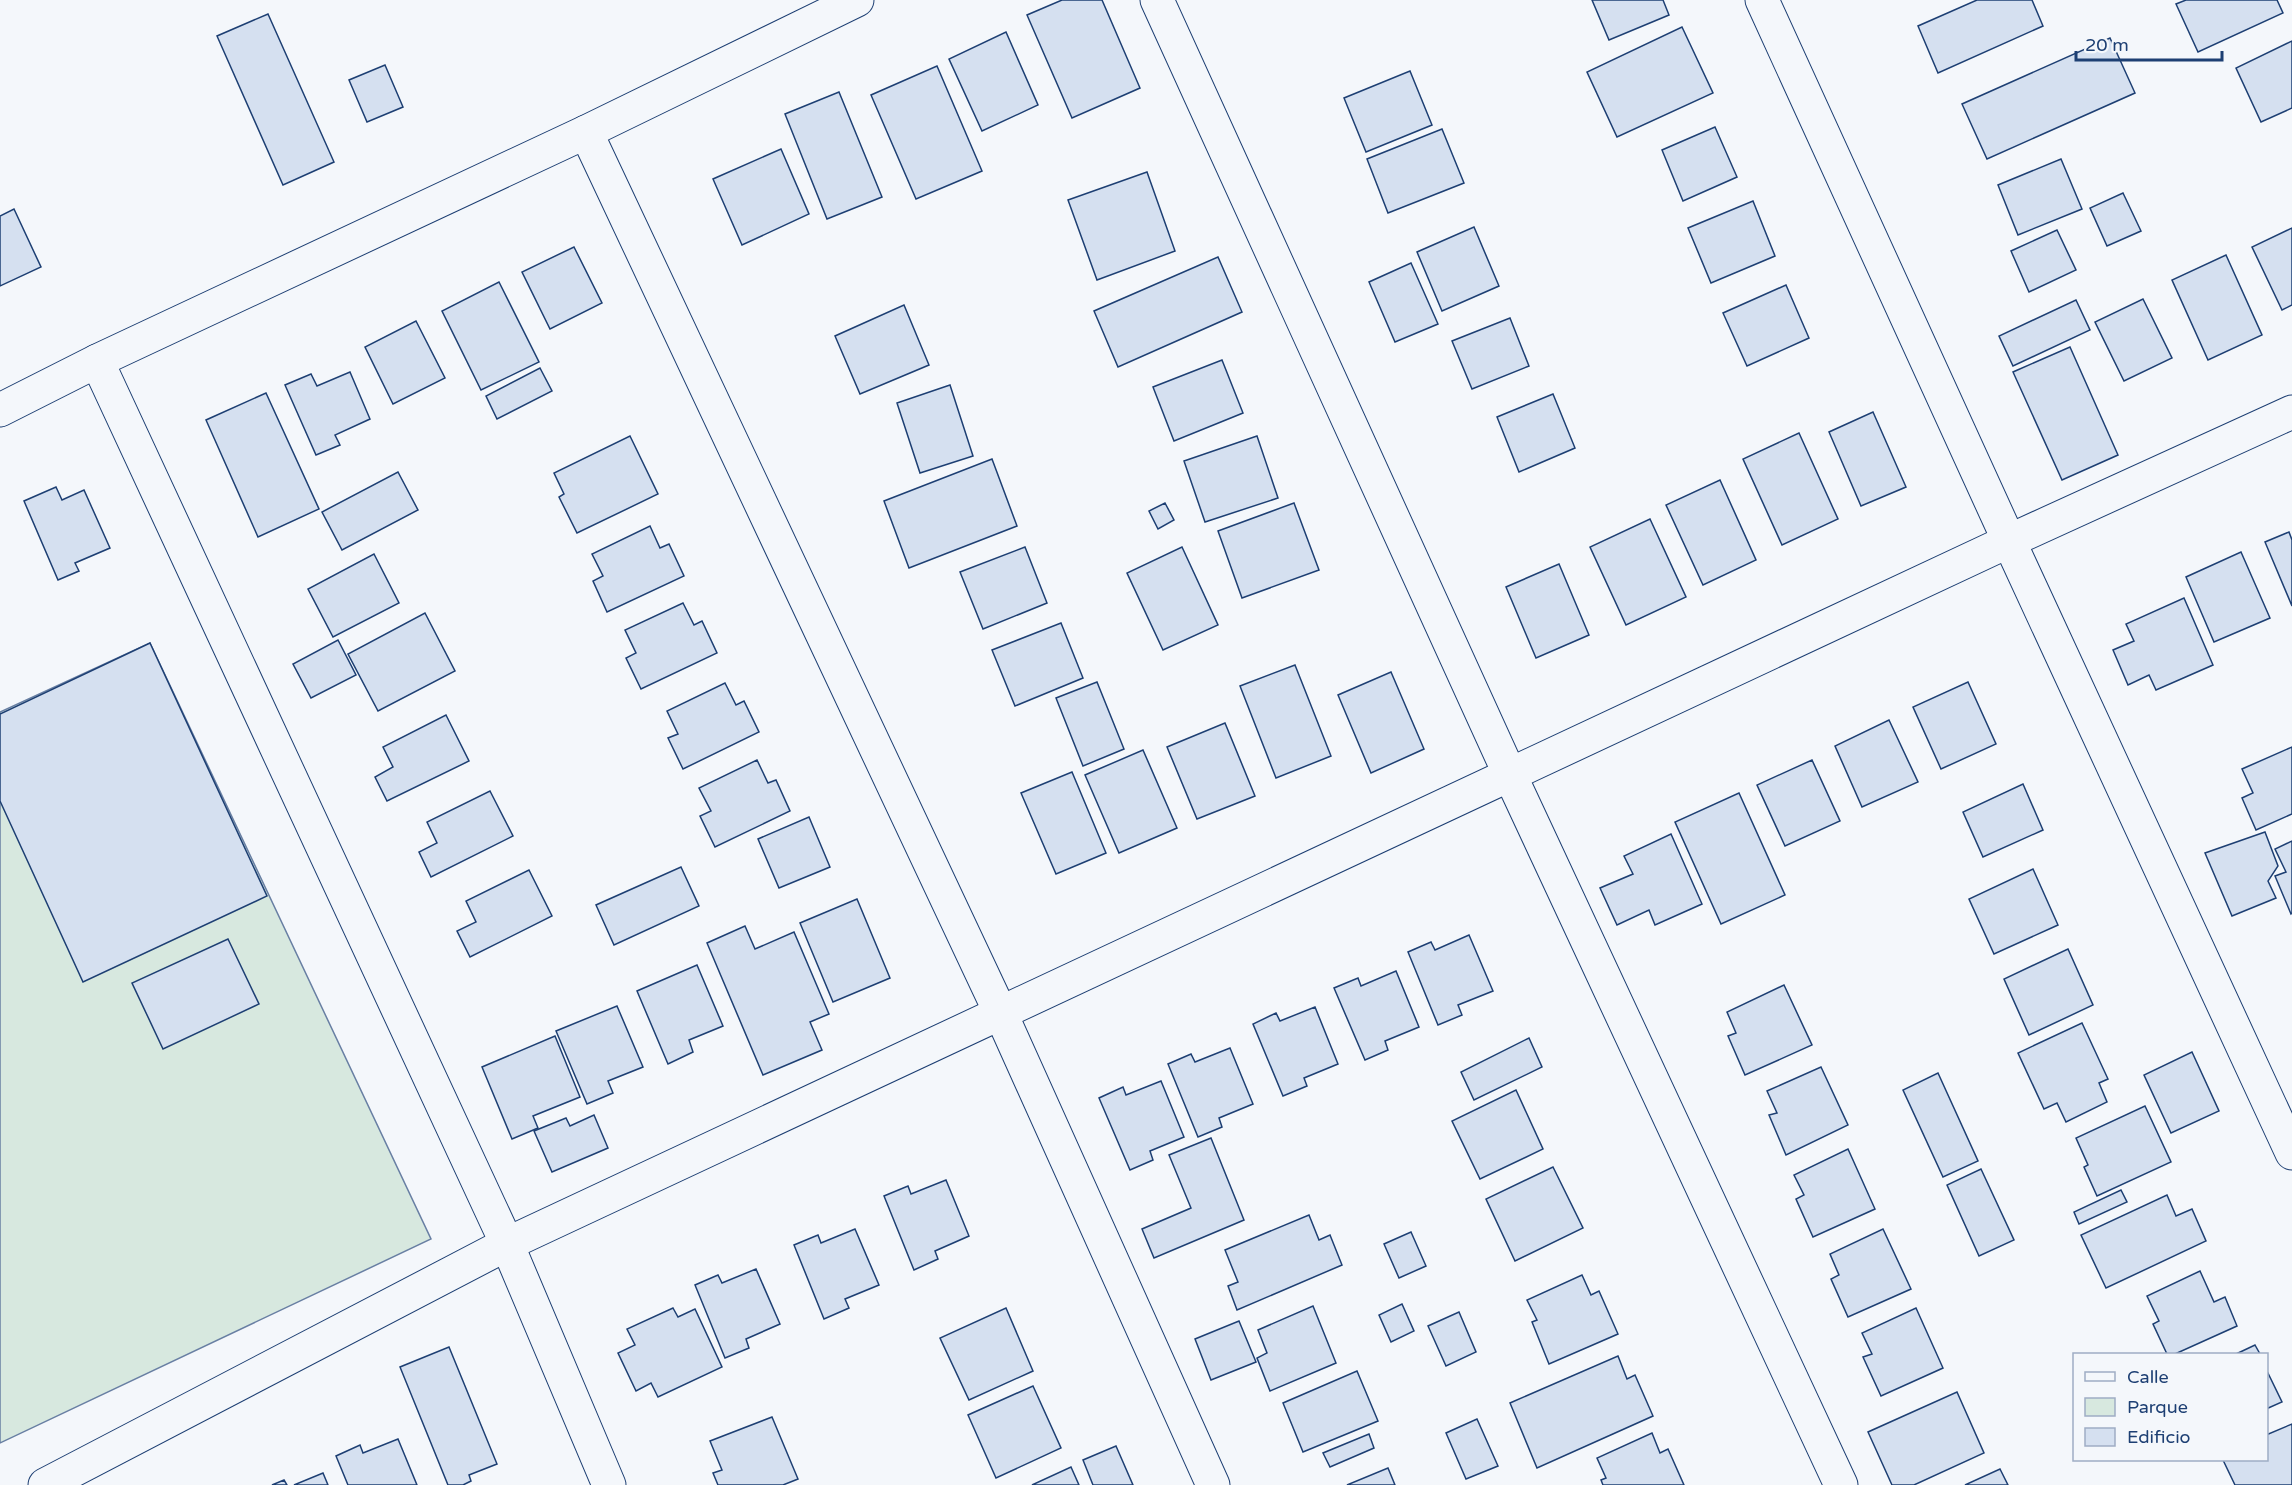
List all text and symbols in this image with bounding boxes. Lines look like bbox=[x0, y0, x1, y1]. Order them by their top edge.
scale bar bbox=[2076, 24, 2222, 62]
text: 20 m bbox=[2085, 34, 2129, 56]
legend bbox=[2073, 1353, 2268, 1461]
text: Calle bbox=[2127, 1366, 2169, 1388]
text: Parque bbox=[2127, 1396, 2188, 1418]
text: Edificio bbox=[2127, 1426, 2191, 1448]

